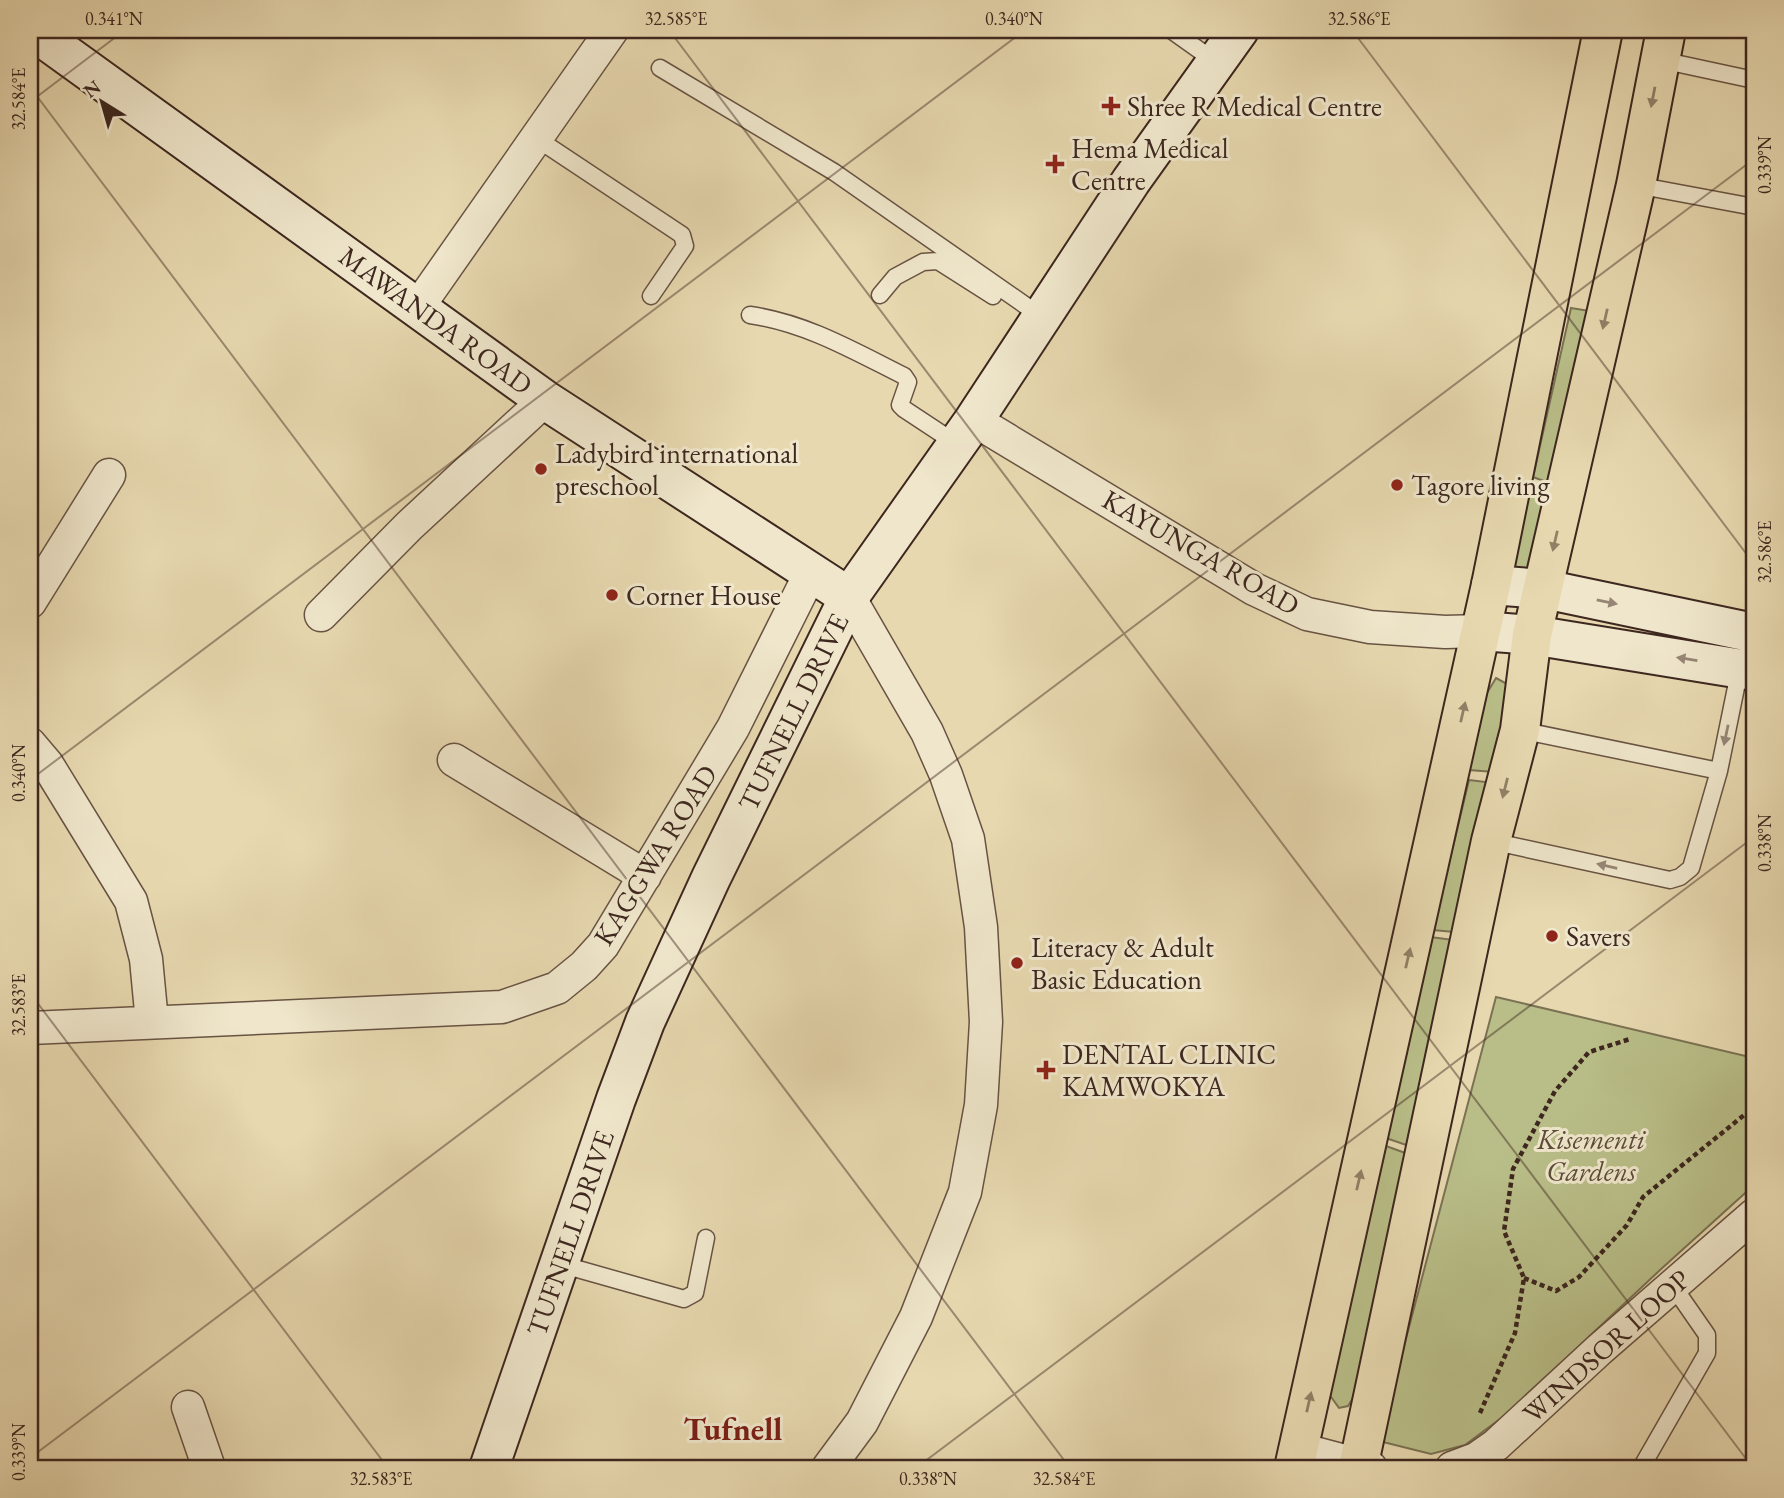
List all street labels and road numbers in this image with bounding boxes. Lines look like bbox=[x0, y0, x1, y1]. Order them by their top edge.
street label: MAWANDA ROAD bbox=[332, 238, 540, 402]
street label: KAYUNGA ROAD bbox=[1096, 481, 1306, 623]
street label: TUFNELL DRIVE bbox=[730, 607, 856, 817]
street label: KAGGWA ROAD bbox=[585, 758, 725, 952]
street label: TUFNELL DRIVE bbox=[518, 1125, 622, 1341]
street label: WINDSOR LOOP bbox=[1515, 1261, 1697, 1431]

